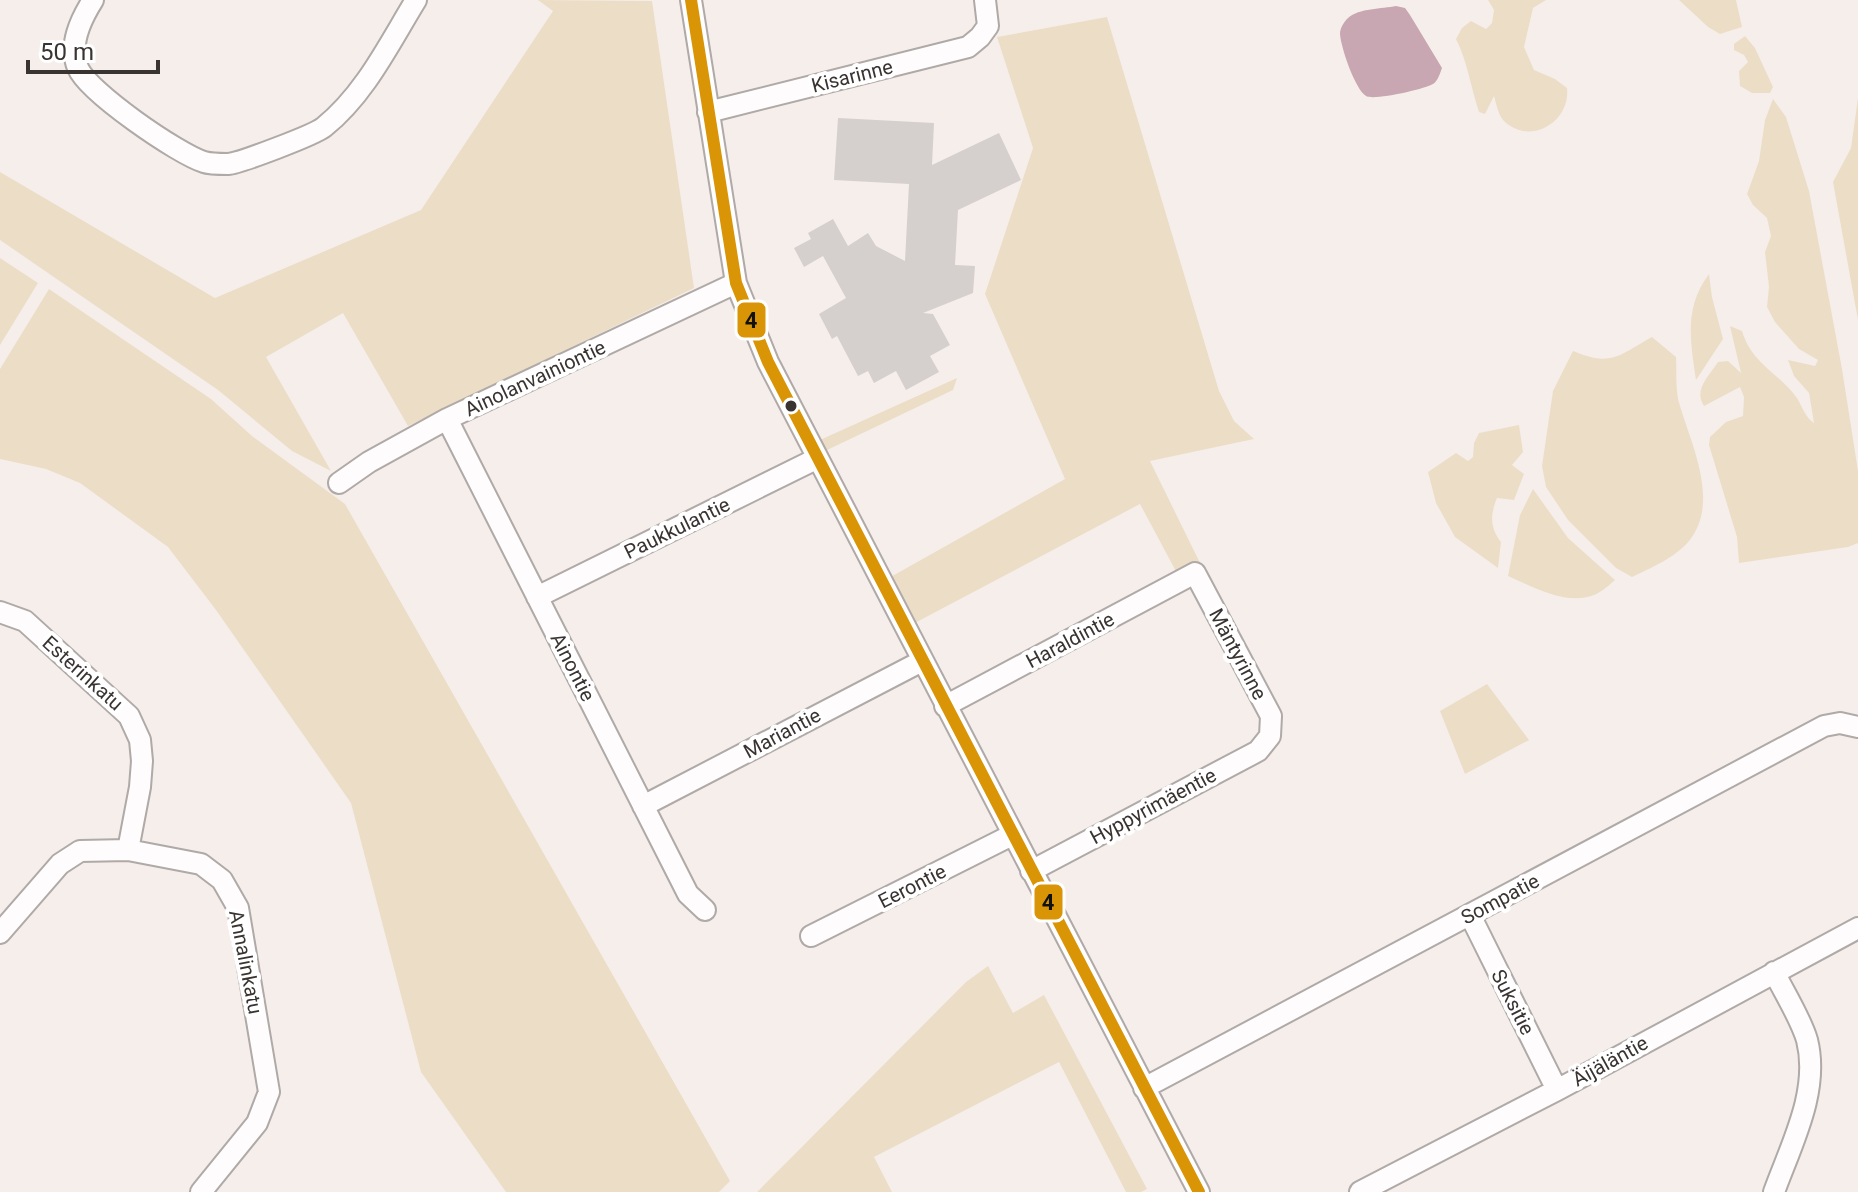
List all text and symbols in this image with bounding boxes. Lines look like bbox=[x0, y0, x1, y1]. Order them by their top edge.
scale bar bbox=[28, 24, 158, 74]
text: 50 m bbox=[40, 38, 94, 66]
street label: Kisarinne bbox=[809, 54, 895, 98]
line badge: 4 bbox=[736, 301, 767, 339]
text: 4 bbox=[745, 308, 758, 333]
street label: Ainolanvainiontie bbox=[461, 335, 609, 421]
unlabelled marker bbox=[783, 398, 799, 414]
street label: Paukkulantie bbox=[620, 492, 734, 564]
street label: Mäntyrinne bbox=[1204, 604, 1272, 704]
street label: Haraldintie bbox=[1022, 607, 1118, 673]
street label: Ainontie bbox=[546, 629, 600, 705]
street label: Esterinkatu bbox=[38, 631, 128, 715]
street label: Mariantie bbox=[739, 703, 825, 763]
street label: Hyppyrimäentie bbox=[1086, 763, 1220, 849]
street label: Eerontie bbox=[874, 859, 950, 913]
street label: Sompatie bbox=[1457, 868, 1543, 930]
line badge: 4 bbox=[1033, 883, 1064, 921]
text: 4 bbox=[1042, 890, 1055, 915]
street label: Annalinkatu bbox=[224, 908, 268, 1016]
street label: Suksitie bbox=[1486, 965, 1540, 1039]
street label: Äijäläntie bbox=[1568, 1031, 1652, 1091]

